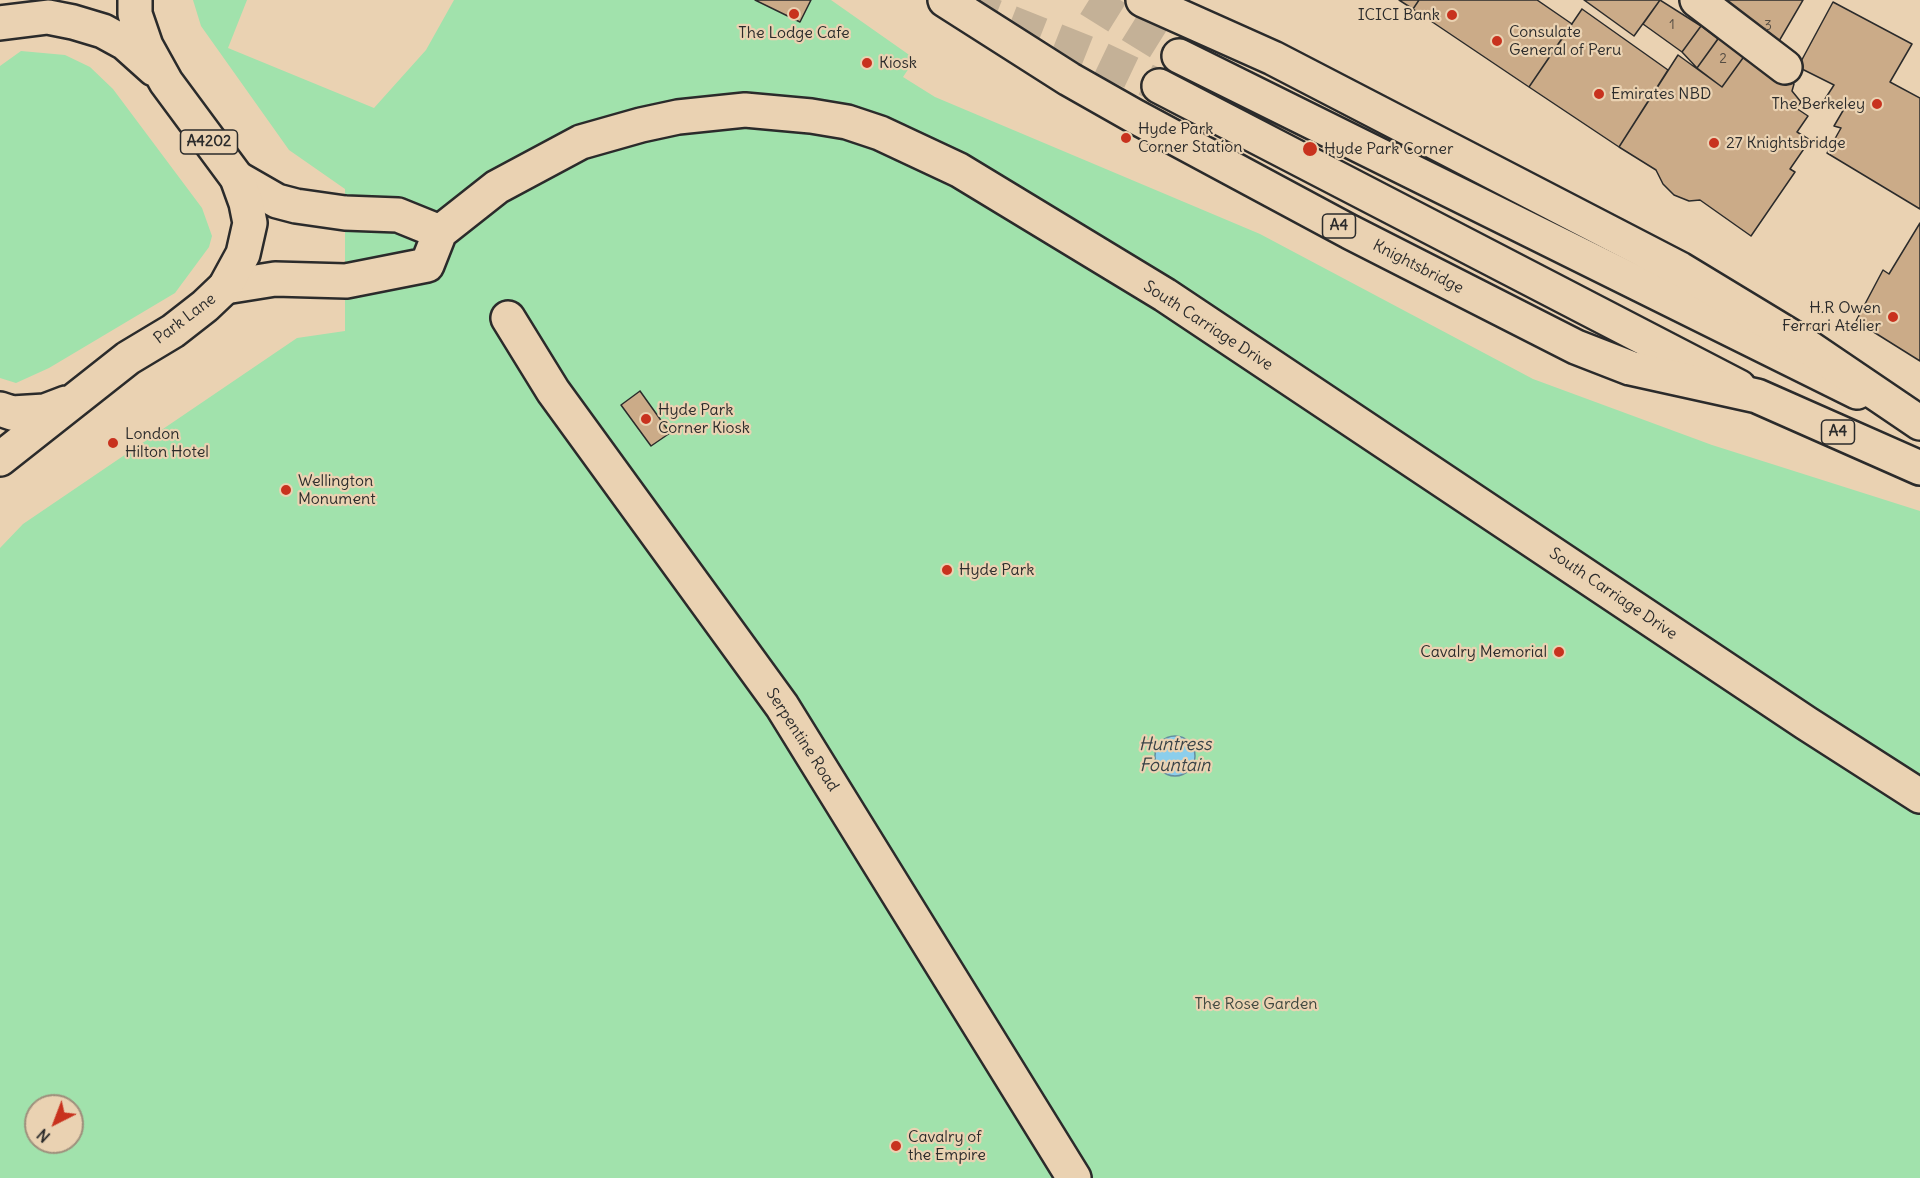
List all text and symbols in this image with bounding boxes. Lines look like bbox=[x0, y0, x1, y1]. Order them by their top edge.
place label: ICICI Bank bbox=[1358, 5, 1440, 25]
marker: The Lodge Cafe bbox=[787, 7, 801, 21]
marker: ICICI Bank bbox=[1445, 8, 1459, 22]
house number: 1 bbox=[1669, 17, 1675, 33]
house number: 3 bbox=[1764, 18, 1772, 34]
place label: Consulate General of Peru bbox=[1509, 22, 1621, 60]
place label: The Lodge Cafe bbox=[738, 23, 850, 43]
marker: Consulate General of Peru bbox=[1490, 34, 1504, 48]
house number: 2 bbox=[1719, 51, 1727, 67]
place label: Kiosk bbox=[879, 53, 917, 73]
marker: Kiosk bbox=[860, 56, 874, 70]
place label: Emirates NBD bbox=[1611, 84, 1711, 104]
marker: Emirates NBD bbox=[1592, 87, 1606, 101]
place label: The Berkeley bbox=[1771, 94, 1865, 114]
marker: The Berkeley bbox=[1870, 97, 1884, 111]
place label: Hyde Park Corner Station bbox=[1138, 119, 1242, 157]
road number: A4202 bbox=[180, 130, 238, 154]
marker: Hyde Park Corner Station bbox=[1119, 131, 1133, 145]
place label: 27 Knightsbridge bbox=[1726, 133, 1846, 153]
marker: 27 Knightsbridge bbox=[1707, 136, 1721, 150]
place label: Hyde Park Corner bbox=[1324, 139, 1454, 159]
marker: Hyde Park Corner bbox=[1301, 140, 1319, 158]
road number: A4 bbox=[1322, 214, 1356, 238]
street label: Knightsbridge bbox=[1369, 236, 1467, 298]
street label: South Carriage Drive bbox=[1140, 277, 1276, 375]
street label: Park Lane bbox=[150, 290, 220, 348]
place label: H.R Owen Ferrari Atelier bbox=[1782, 298, 1881, 336]
marker: H.R Owen Ferrari Atelier bbox=[1886, 310, 1900, 324]
place label: Hyde Park Corner Kiosk bbox=[658, 400, 750, 438]
marker: Hyde Park Corner Kiosk bbox=[639, 412, 653, 426]
road number: A4 bbox=[1822, 420, 1854, 444]
place label: London Hilton Hotel bbox=[125, 424, 209, 462]
marker: London Hilton Hotel bbox=[106, 436, 120, 450]
place label: Wellington Monument bbox=[298, 471, 376, 509]
marker: Wellington Monument bbox=[279, 483, 293, 497]
street label: South Carriage Drive bbox=[1545, 544, 1681, 644]
place label: Hyde Park bbox=[959, 560, 1034, 580]
marker: Hyde Park bbox=[940, 563, 954, 577]
place label: Cavalry Memorial bbox=[1420, 642, 1547, 662]
marker: Cavalry Memorial bbox=[1552, 645, 1566, 659]
street label: Serpentine Road bbox=[762, 685, 842, 795]
water label: Huntress Fountain bbox=[1139, 734, 1211, 777]
park label: The Rose Garden bbox=[1194, 994, 1318, 1014]
north arrow bbox=[24, 1094, 84, 1154]
text: N bbox=[32, 1125, 54, 1147]
place label: Cavalry of the Empire bbox=[908, 1127, 986, 1165]
marker: Cavalry of the Empire bbox=[889, 1139, 903, 1153]

